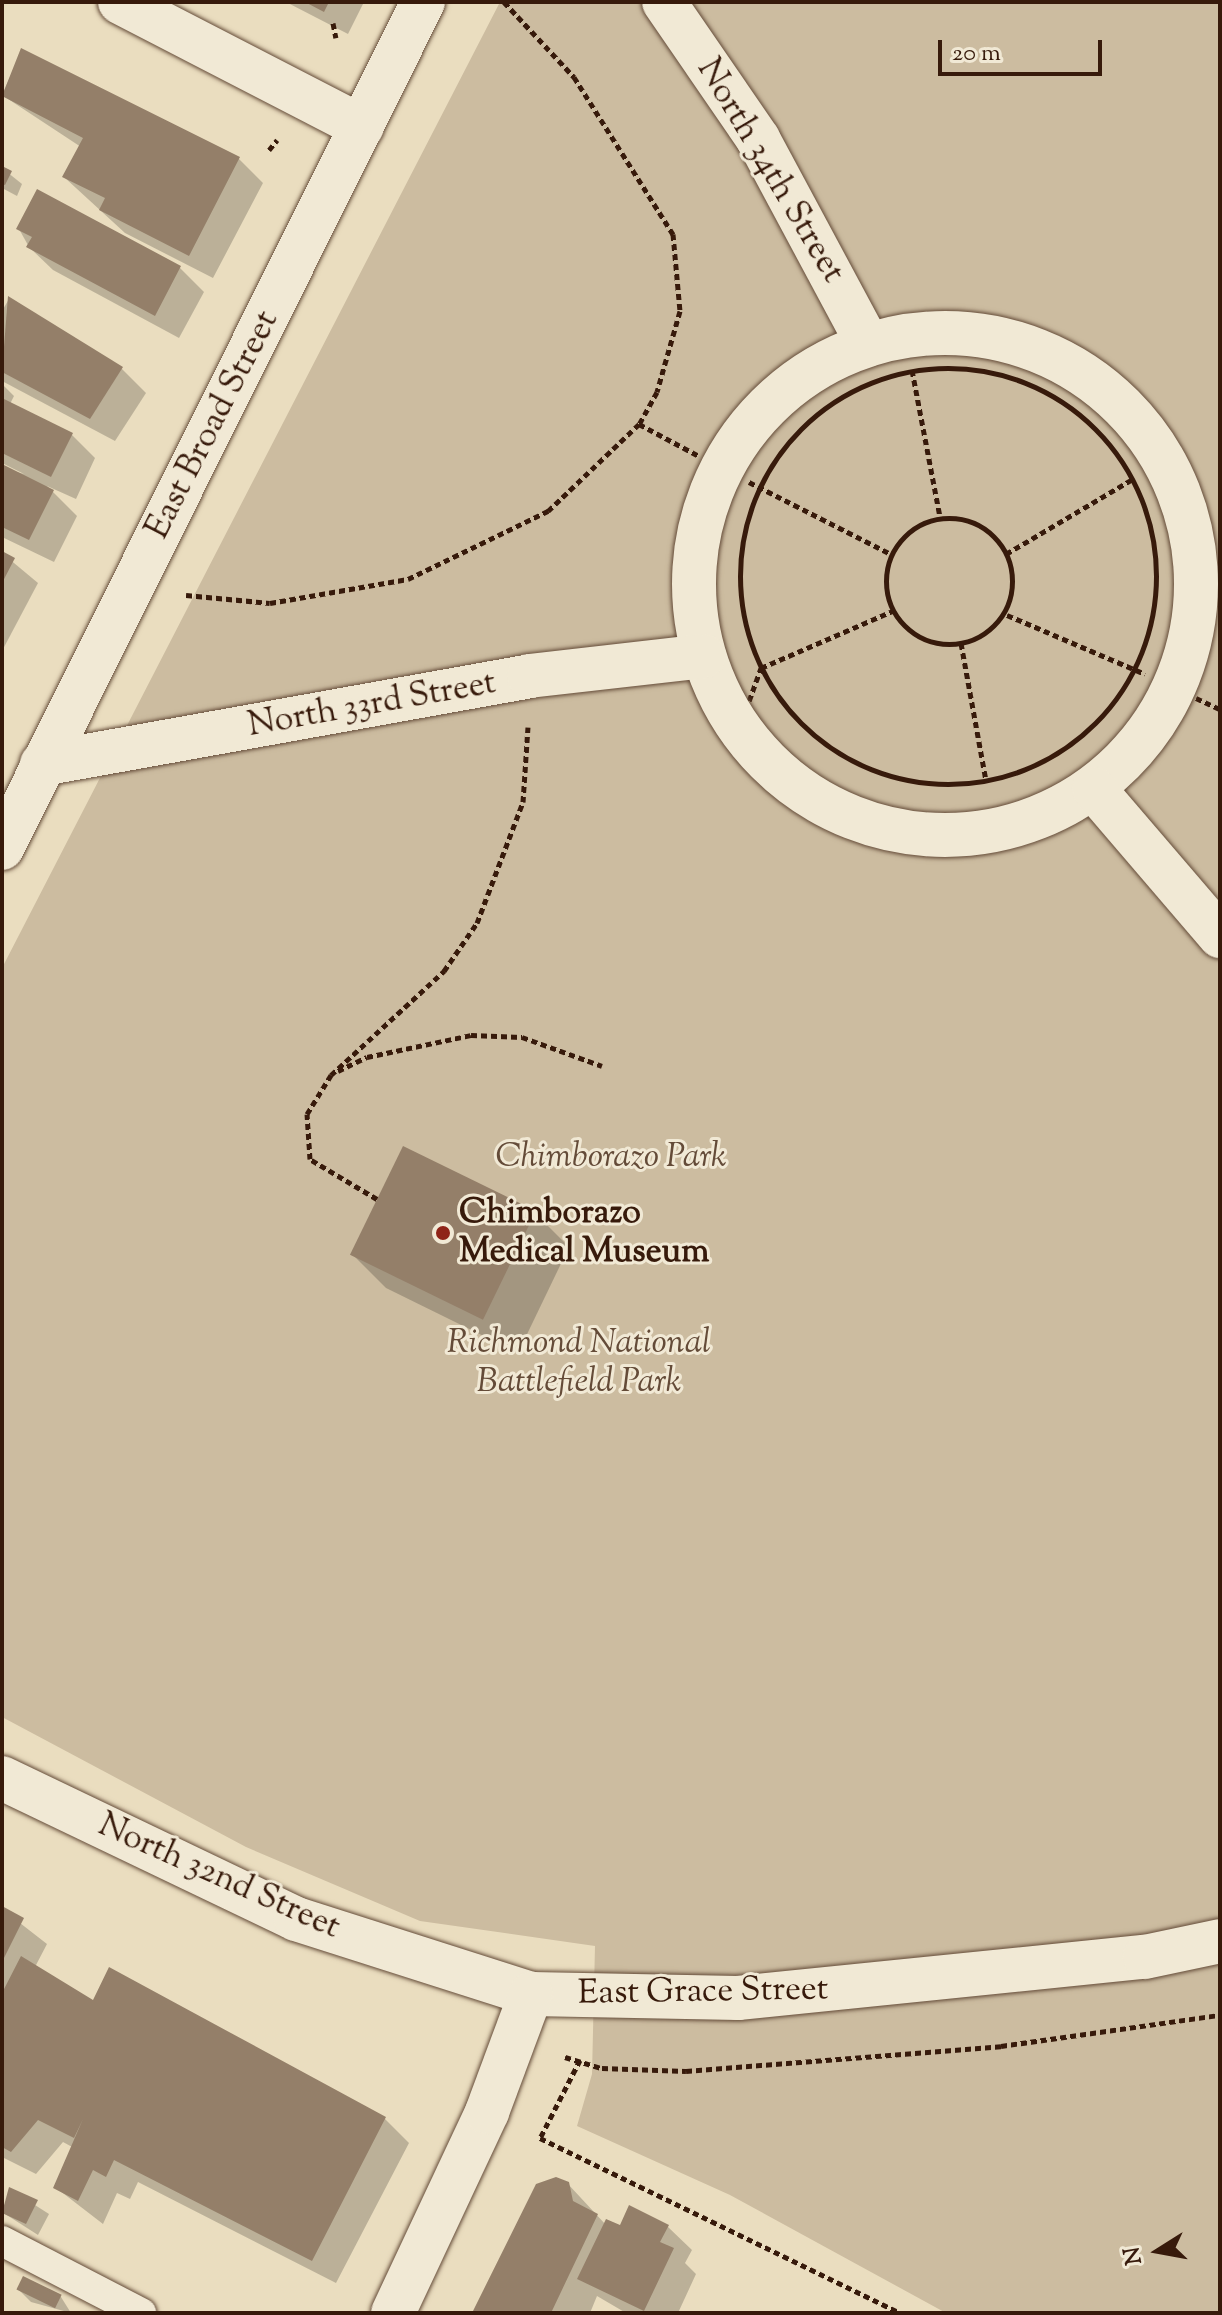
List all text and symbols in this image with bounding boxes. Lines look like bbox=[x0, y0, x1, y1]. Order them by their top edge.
scale bar bbox=[942, 24, 1106, 74]
text: 20 m bbox=[952, 37, 1001, 71]
street label: North 34th Street bbox=[687, 52, 853, 290]
street label: East Broad Street bbox=[138, 304, 288, 546]
street label: North 33rd Street bbox=[245, 663, 499, 747]
park label: Chimborazo Park bbox=[496, 1138, 726, 1178]
place label: Chimborazo Medical Museum bbox=[459, 1193, 709, 1272]
marker: Chimborazo Medical Museum bbox=[434, 1224, 452, 1242]
park label: Richmond National Battlefield Park bbox=[447, 1323, 711, 1402]
street label: North 32nd Street bbox=[92, 1805, 346, 1949]
street label: East Grace Street bbox=[577, 1969, 829, 2015]
north arrow bbox=[1118, 2211, 1198, 2291]
text: N bbox=[1117, 2244, 1152, 2267]

